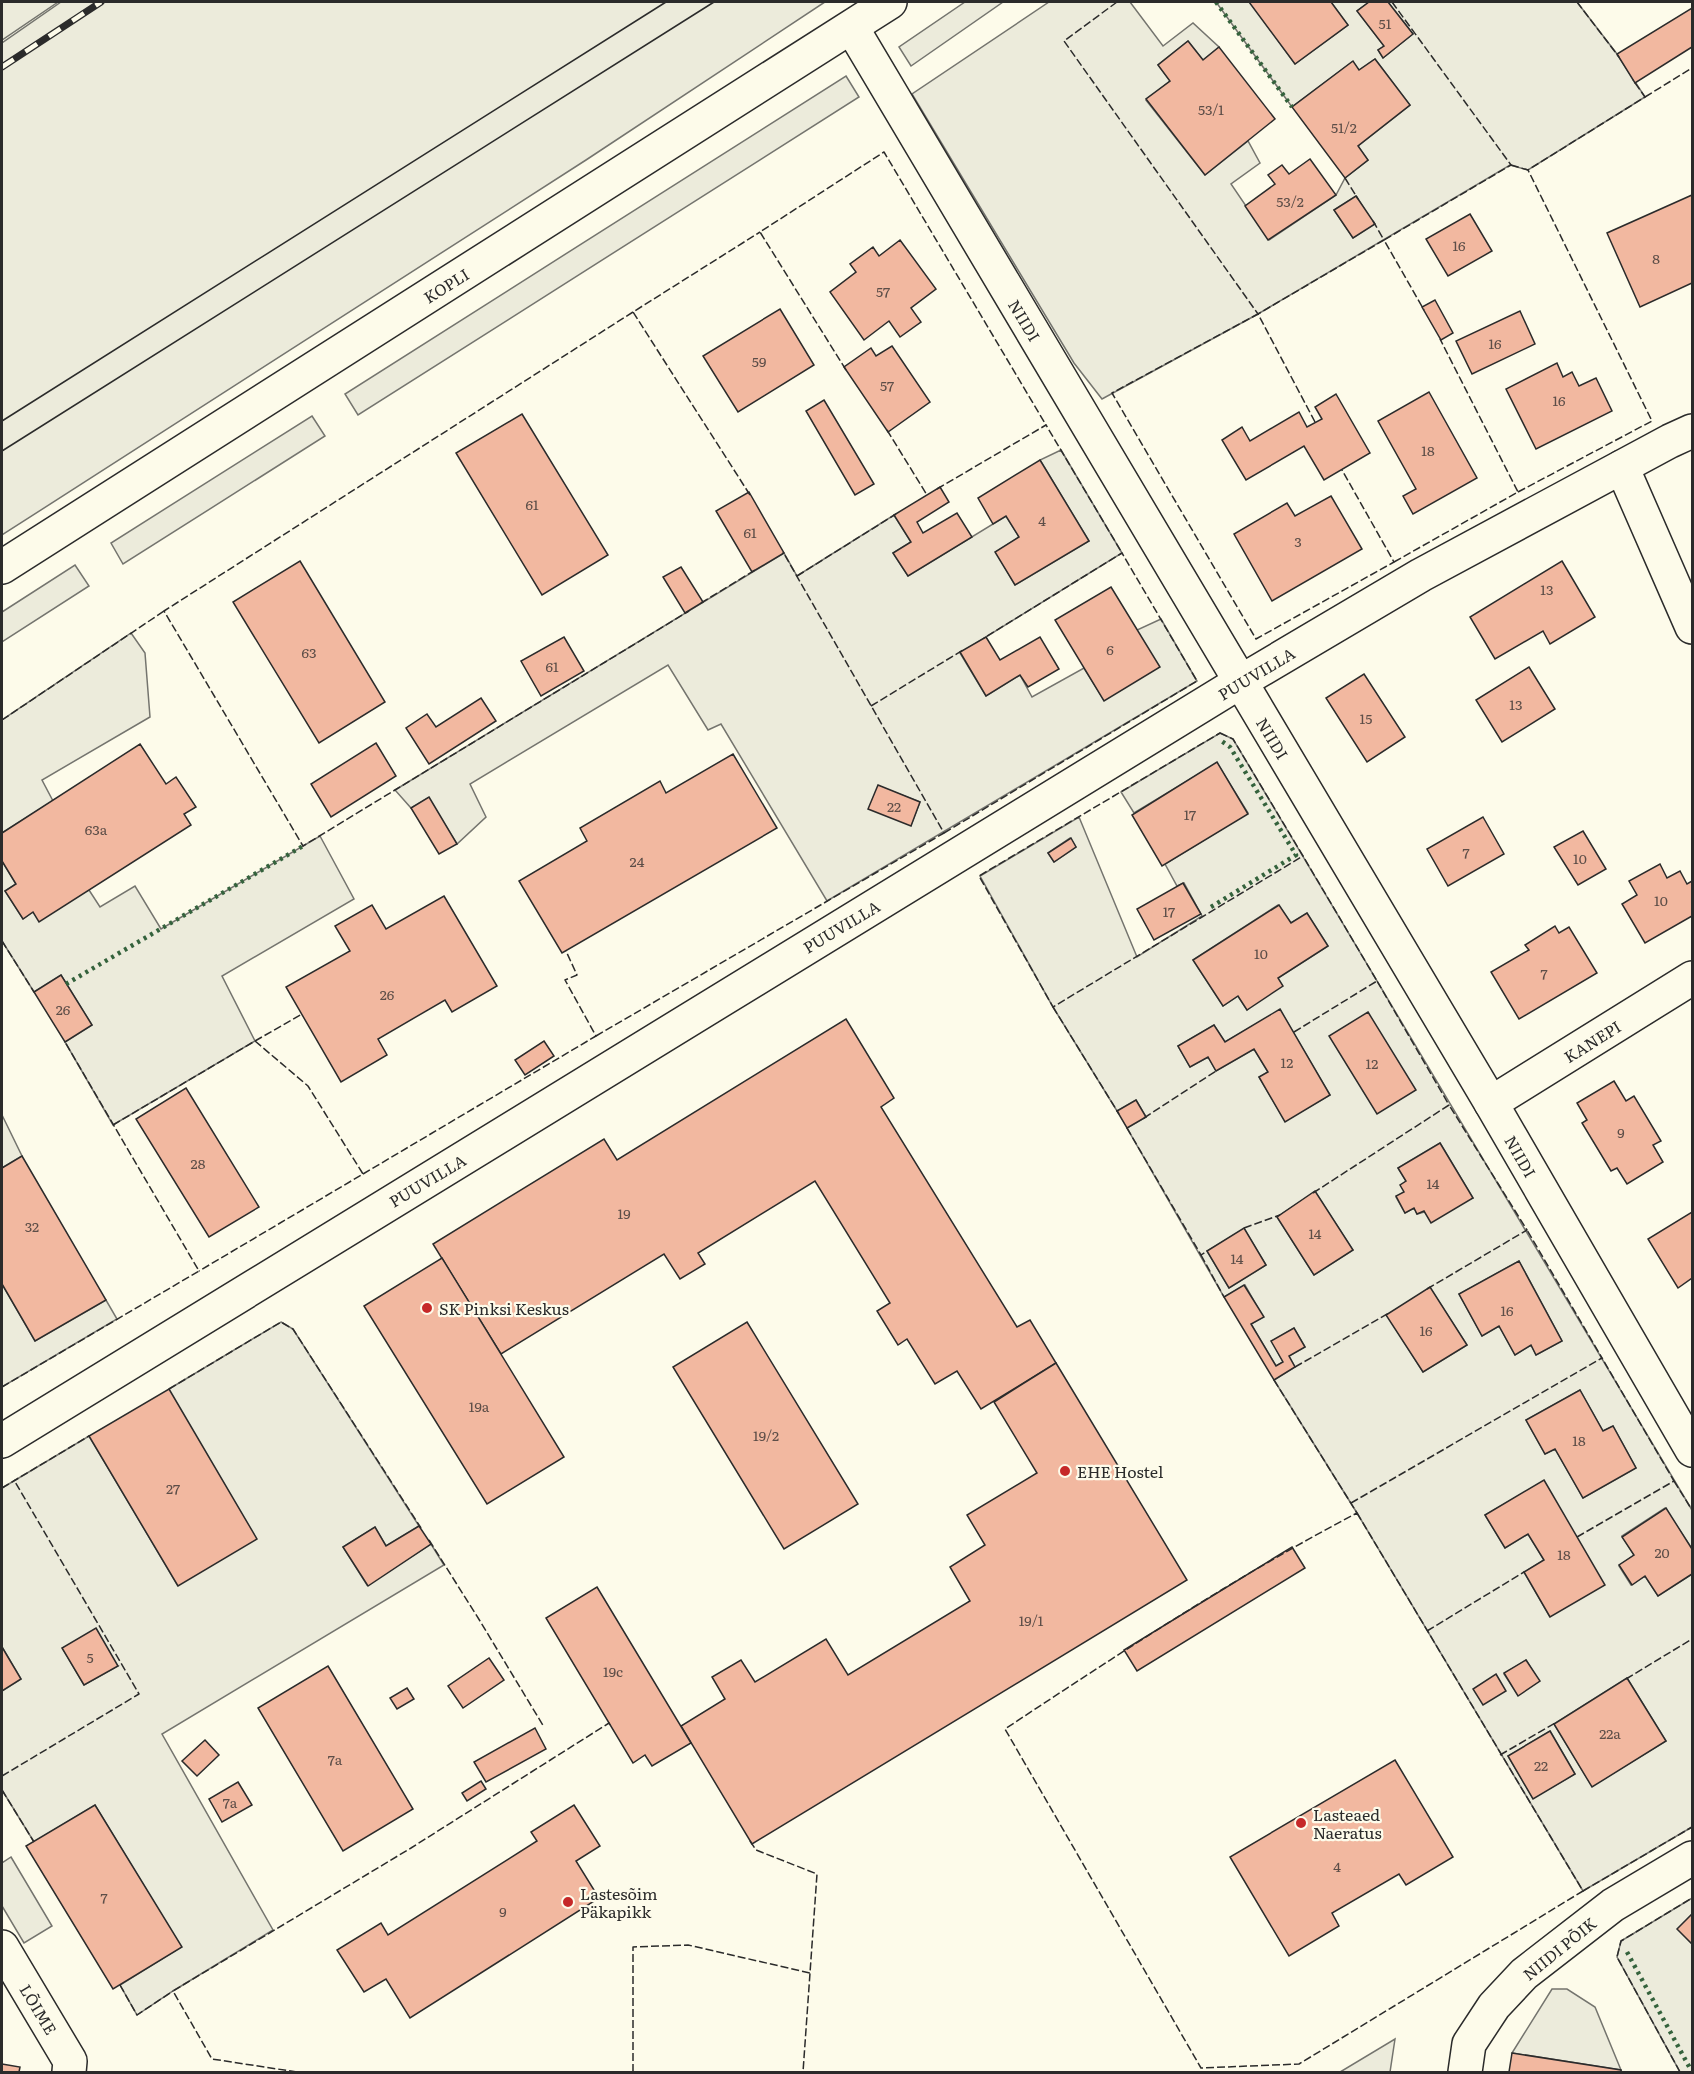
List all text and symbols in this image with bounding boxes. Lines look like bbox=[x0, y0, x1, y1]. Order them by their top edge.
house number: 51 bbox=[1379, 13, 1392, 33]
house number: 53/1 bbox=[1198, 99, 1224, 119]
house number: 51/2 bbox=[1331, 117, 1357, 137]
house number: 53/2 bbox=[1276, 191, 1304, 211]
house number: 16 bbox=[1452, 235, 1466, 255]
house number: 8 bbox=[1652, 248, 1660, 268]
street label: KOPLI bbox=[418, 262, 474, 308]
house number: 57 bbox=[876, 281, 890, 301]
street label: NIIDI bbox=[1003, 294, 1047, 346]
house number: 16 bbox=[1488, 333, 1502, 353]
house number: 59 bbox=[752, 351, 766, 371]
house number: 57 bbox=[880, 375, 894, 395]
house number: 16 bbox=[1552, 390, 1566, 410]
house number: 18 bbox=[1421, 440, 1435, 460]
house number: 61 bbox=[525, 494, 539, 514]
house number: 4 bbox=[1038, 510, 1046, 530]
house number: 61 bbox=[743, 522, 757, 542]
house number: 3 bbox=[1294, 531, 1302, 551]
house number: 13 bbox=[1540, 579, 1554, 599]
house number: 6 bbox=[1106, 639, 1114, 659]
street label: PUUVILLA bbox=[1213, 640, 1299, 705]
house number: 63 bbox=[301, 642, 317, 662]
house number: 61 bbox=[545, 656, 559, 676]
house number: 13 bbox=[1509, 694, 1523, 714]
house number: 15 bbox=[1360, 708, 1372, 728]
street label: NIIDI bbox=[1251, 712, 1295, 764]
house number: 22 bbox=[887, 796, 901, 816]
house number: 17 bbox=[1184, 804, 1196, 824]
house number: 63a bbox=[85, 819, 108, 839]
house number: 7 bbox=[1462, 842, 1470, 862]
house number: 10 bbox=[1573, 848, 1587, 868]
house number: 24 bbox=[630, 851, 645, 871]
house number: 10 bbox=[1654, 890, 1668, 910]
street label: PUUVILLA bbox=[798, 893, 884, 958]
house number: 17 bbox=[1163, 901, 1175, 921]
house number: 10 bbox=[1254, 943, 1268, 963]
house number: 7 bbox=[1540, 963, 1548, 983]
house number: 26 bbox=[380, 984, 395, 1004]
house number: 26 bbox=[56, 999, 71, 1019]
street label: KANEPI bbox=[1559, 1014, 1625, 1068]
house number: 12 bbox=[1281, 1052, 1293, 1072]
house number: 12 bbox=[1366, 1053, 1378, 1073]
house number: 9 bbox=[1617, 1122, 1625, 1142]
street label: NIIDI bbox=[1499, 1130, 1543, 1182]
street label: PUUVILLA bbox=[384, 1147, 470, 1212]
house number: 28 bbox=[191, 1153, 206, 1173]
house number: 14 bbox=[1427, 1173, 1440, 1193]
house number: 19 bbox=[617, 1203, 631, 1223]
house number: 32 bbox=[25, 1216, 39, 1236]
house number: 14 bbox=[1309, 1223, 1322, 1243]
house number: 14 bbox=[1231, 1248, 1244, 1268]
place label: SK Pinksi Keskus bbox=[439, 1296, 569, 1320]
house number: 16 bbox=[1500, 1300, 1514, 1320]
marker: SK Pinksi Keskus bbox=[420, 1301, 434, 1315]
house number: 16 bbox=[1419, 1320, 1433, 1340]
house number: 19a bbox=[469, 1396, 490, 1416]
house number: 19/2 bbox=[753, 1425, 779, 1445]
house number: 18 bbox=[1572, 1430, 1586, 1450]
place label: EHE Hostel bbox=[1077, 1459, 1163, 1483]
marker: EHE Hostel bbox=[1058, 1464, 1072, 1478]
house number: 27 bbox=[166, 1478, 180, 1498]
house number: 20 bbox=[1654, 1542, 1670, 1562]
house number: 18 bbox=[1557, 1544, 1571, 1564]
house number: 19/1 bbox=[1019, 1610, 1044, 1630]
house number: 5 bbox=[86, 1647, 94, 1667]
house number: 19c bbox=[603, 1661, 623, 1681]
house number: 22a bbox=[1599, 1723, 1621, 1743]
house number: 7a bbox=[328, 1749, 343, 1769]
house number: 22 bbox=[1534, 1755, 1548, 1775]
house number: 7a bbox=[223, 1792, 238, 1812]
place label: Lasteaed Naeratus bbox=[1313, 1802, 1382, 1844]
marker: Lasteaed Naeratus bbox=[1294, 1816, 1308, 1830]
house number: 4 bbox=[1333, 1856, 1341, 1876]
place label: Lastesõim Päkapikk bbox=[580, 1881, 658, 1923]
house number: 7 bbox=[100, 1887, 108, 1907]
marker: Lastesõim Päkapikk bbox=[561, 1895, 575, 1909]
house number: 9 bbox=[499, 1901, 507, 1921]
street label: NIIDI PÕIK bbox=[1517, 1911, 1601, 1985]
street label: LÕIME bbox=[15, 1979, 63, 2039]

